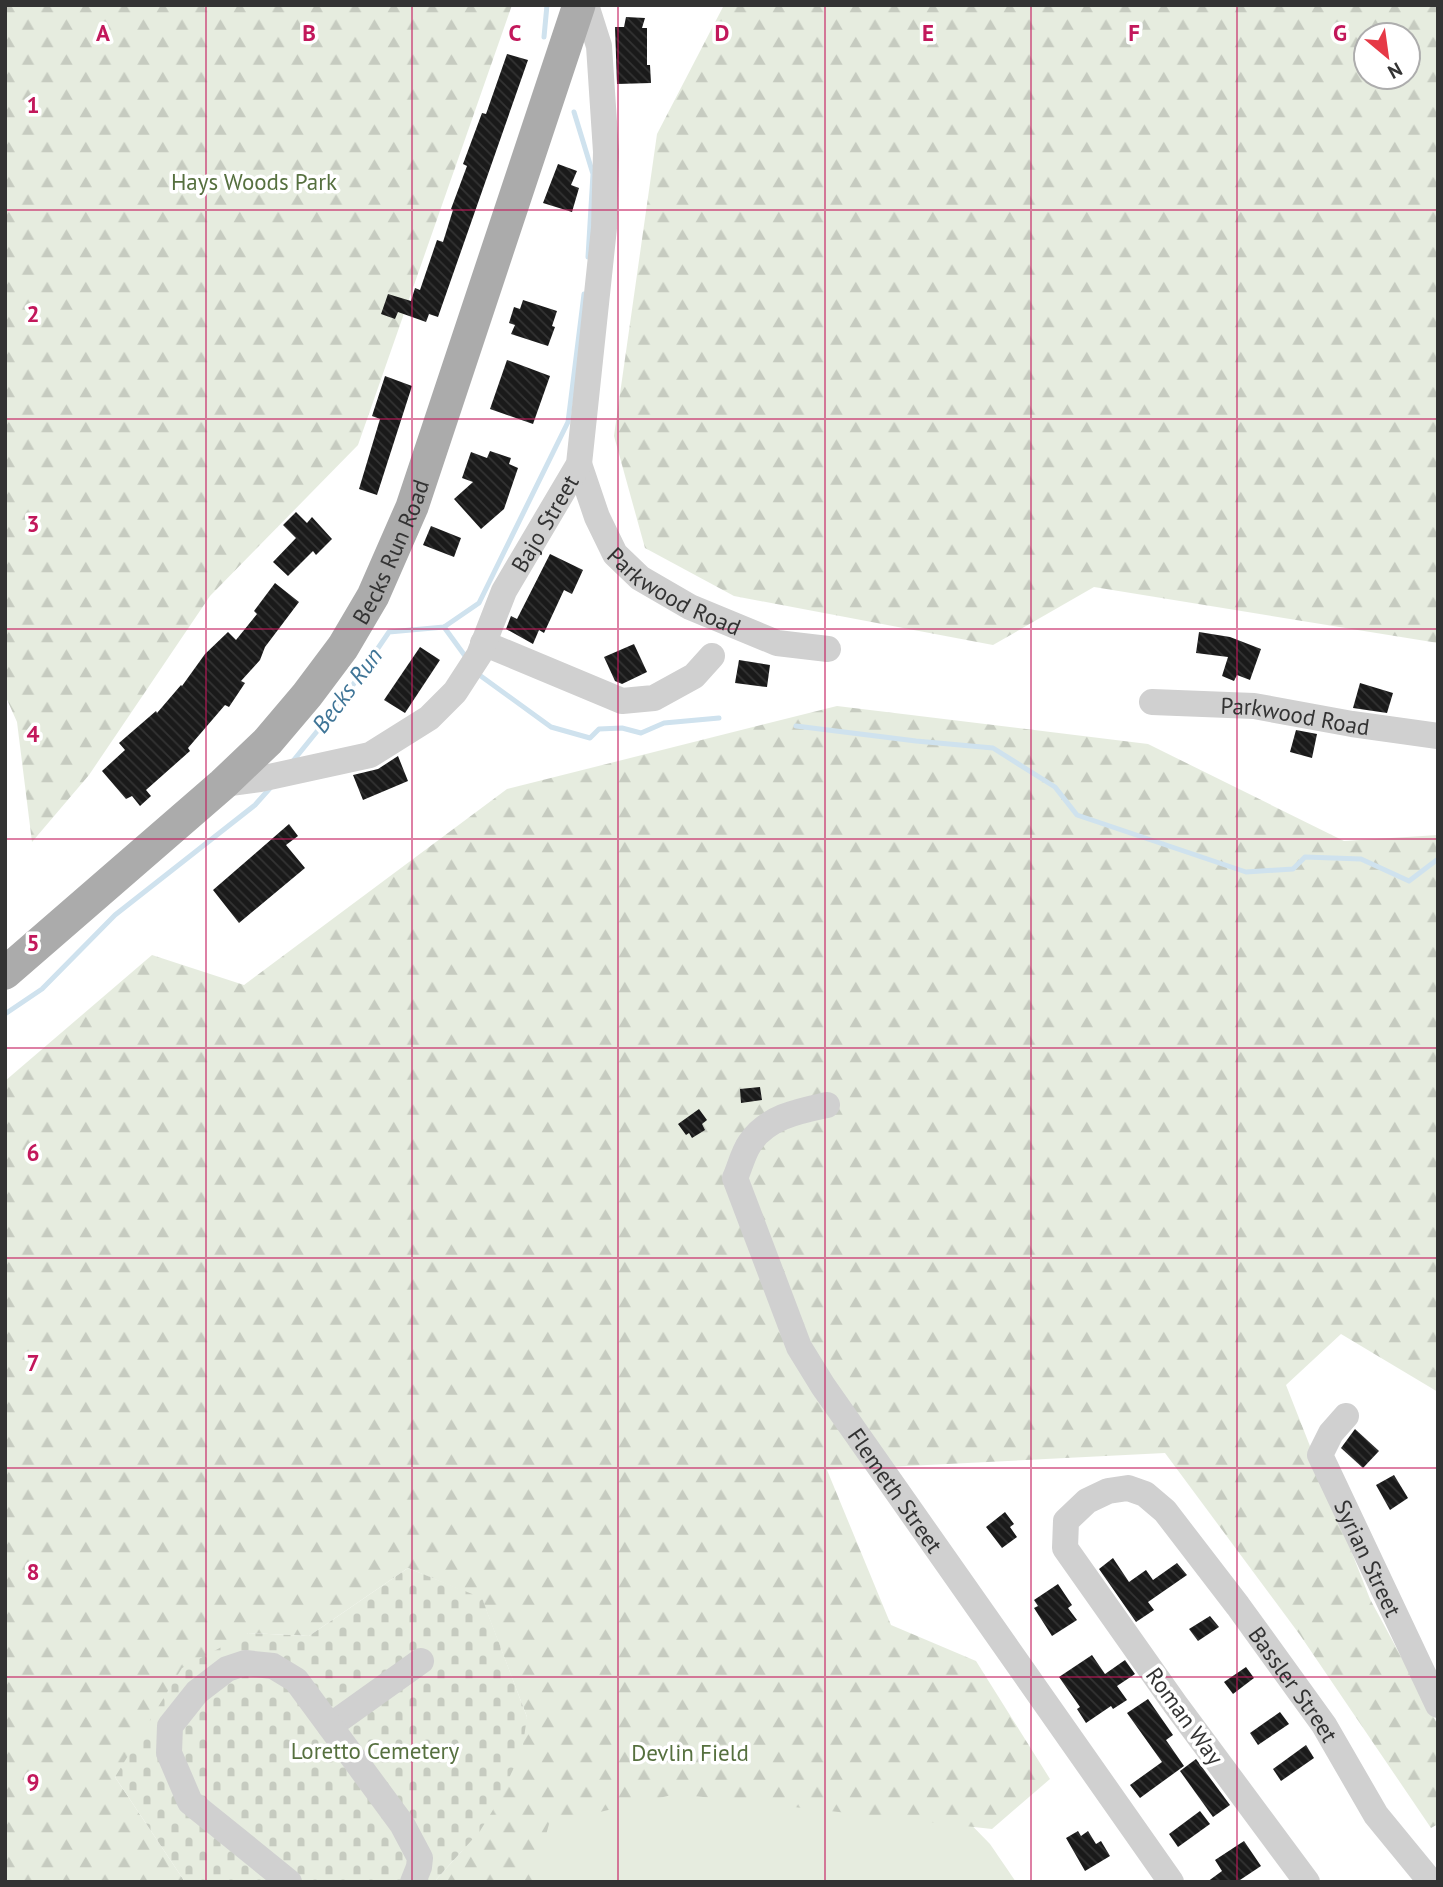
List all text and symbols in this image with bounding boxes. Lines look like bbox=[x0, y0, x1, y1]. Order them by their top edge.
text: A bbox=[96, 18, 110, 47]
text: B bbox=[302, 18, 316, 47]
text: C bbox=[509, 18, 522, 47]
text: D bbox=[715, 18, 729, 47]
text: E bbox=[922, 18, 934, 47]
text: F bbox=[1128, 18, 1140, 47]
text: G bbox=[1333, 18, 1347, 47]
north arrow bbox=[1352, 21, 1422, 91]
text: N bbox=[1384, 57, 1407, 84]
text: 1 bbox=[26, 90, 40, 119]
park label: Hays Woods Park bbox=[171, 167, 337, 196]
text: 2 bbox=[26, 299, 40, 328]
street label: Bajo Street bbox=[504, 469, 584, 577]
street label: Becks Run Road bbox=[345, 476, 435, 629]
text: 3 bbox=[26, 509, 40, 538]
street label: Parkwood Road bbox=[602, 540, 745, 641]
water label: Becks Run bbox=[305, 641, 389, 739]
street label: Parkwood Road bbox=[1220, 690, 1372, 741]
text: 4 bbox=[26, 719, 40, 748]
text: 5 bbox=[26, 928, 40, 957]
text: 6 bbox=[26, 1138, 40, 1167]
text: 7 bbox=[26, 1348, 40, 1377]
street label: Flemeth Street bbox=[842, 1422, 950, 1558]
street label: Syrian Street bbox=[1329, 1495, 1409, 1621]
text: 8 bbox=[26, 1557, 40, 1586]
street label: Bassler Street bbox=[1243, 1620, 1345, 1747]
street label: Roman Way bbox=[1140, 1662, 1230, 1771]
park label: Loretto Cemetery bbox=[291, 1736, 459, 1765]
park label: Devlin Field bbox=[631, 1738, 749, 1767]
text: 9 bbox=[26, 1767, 40, 1796]

